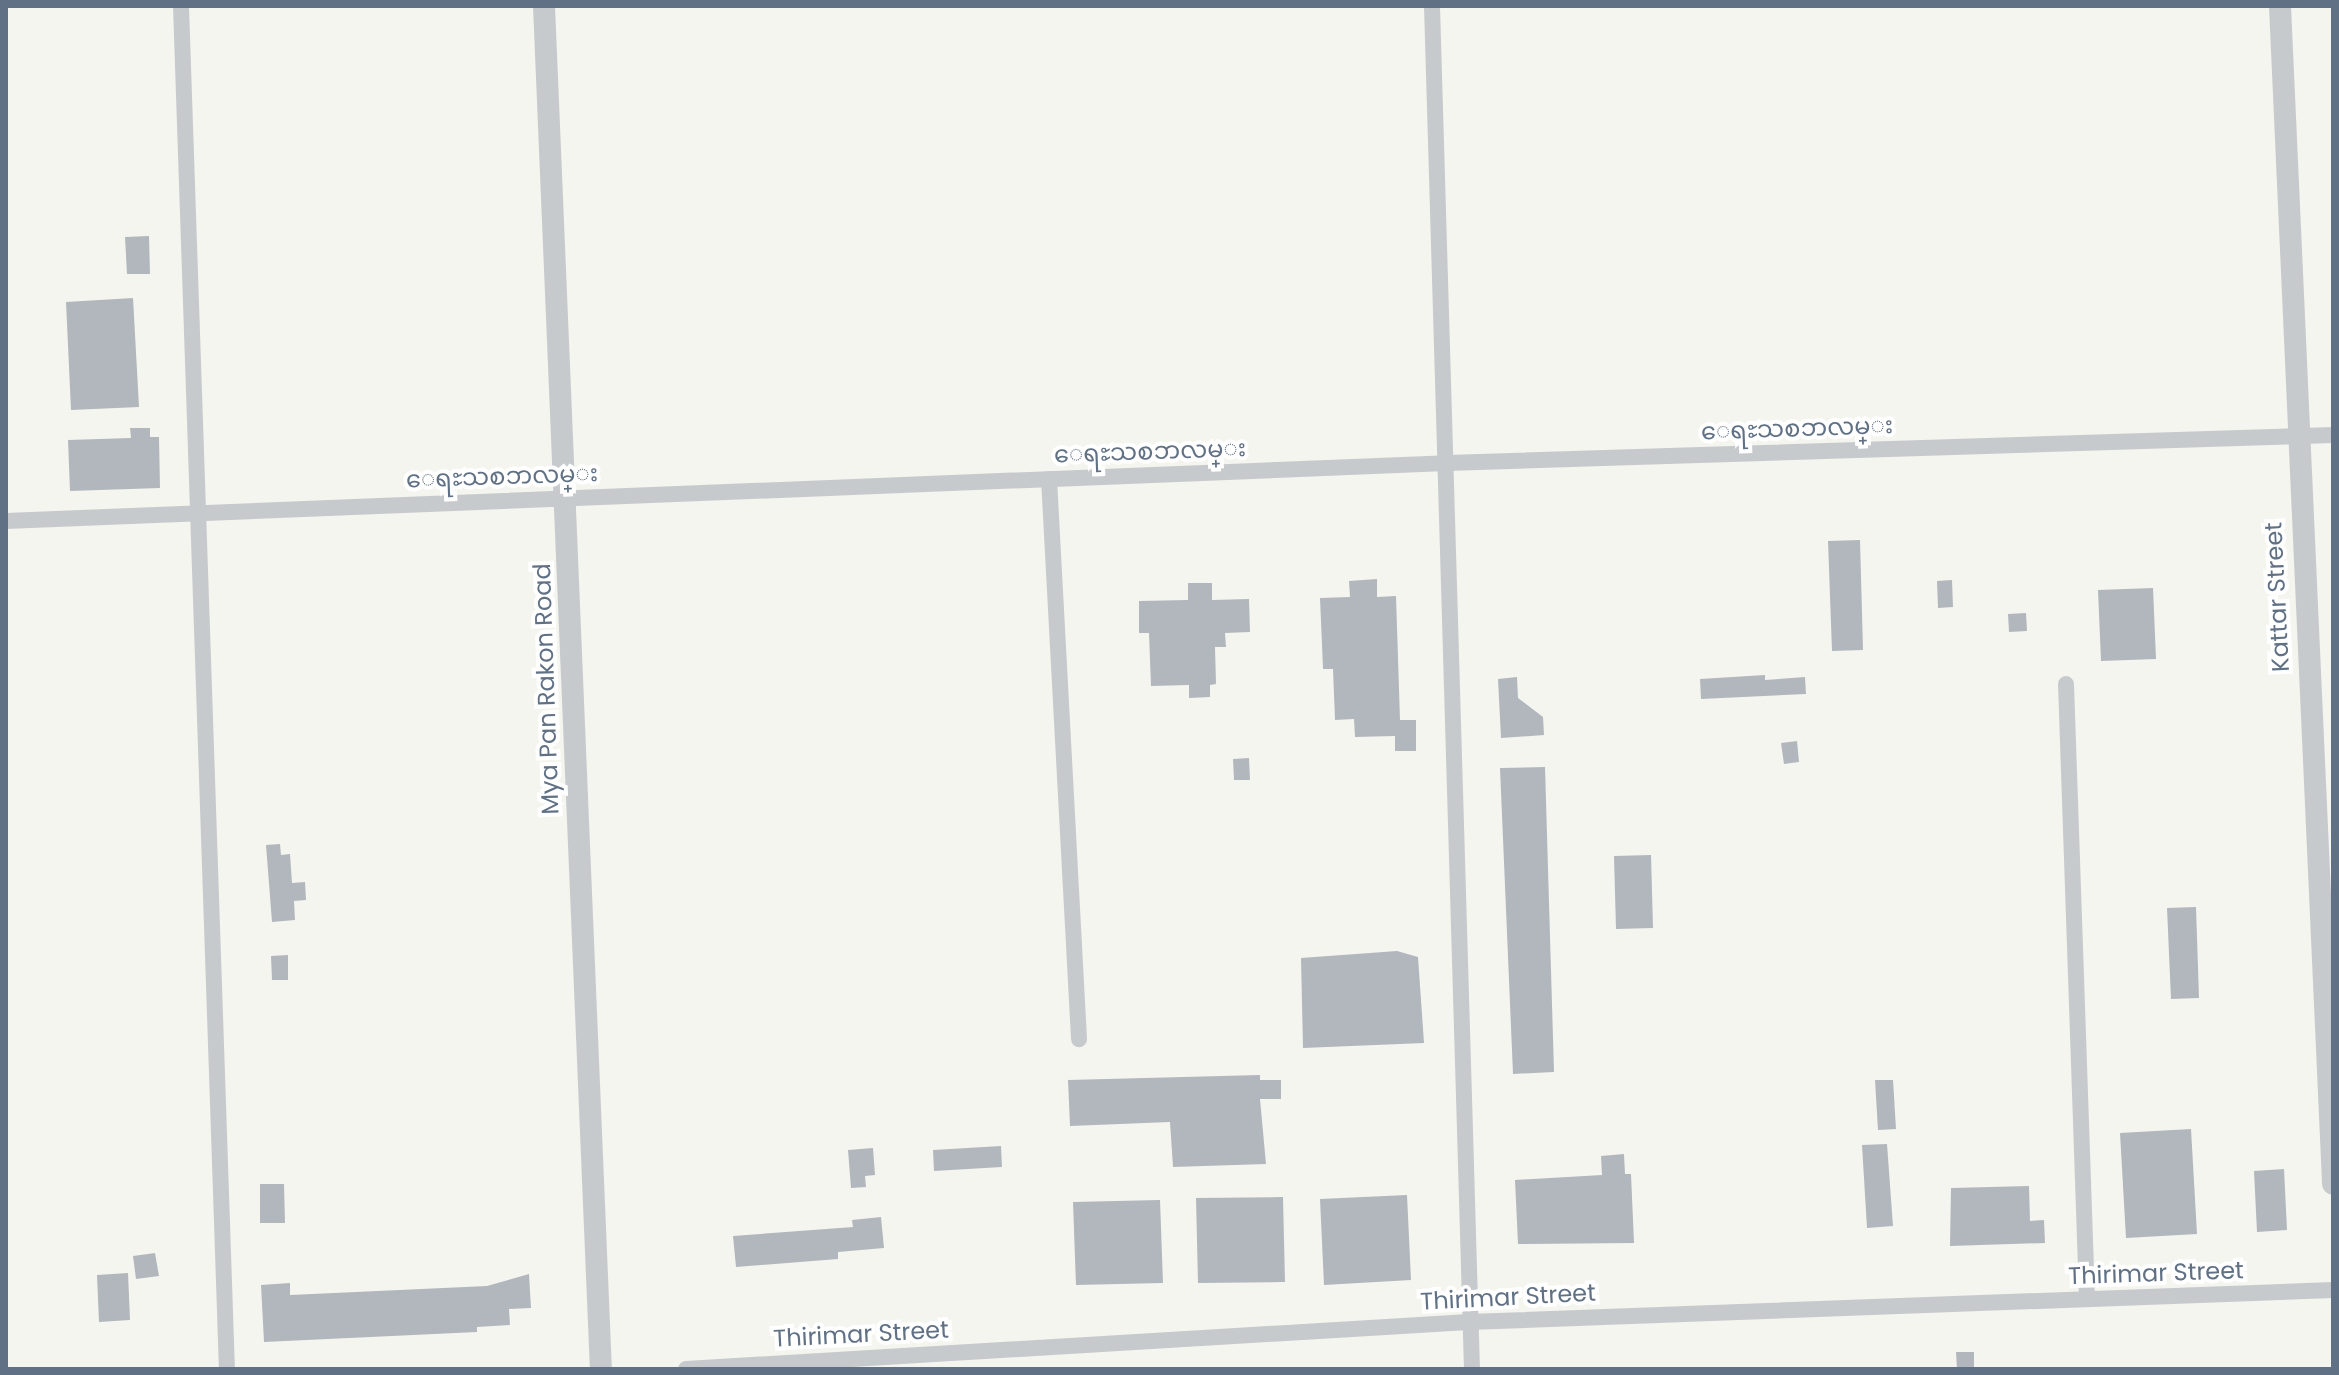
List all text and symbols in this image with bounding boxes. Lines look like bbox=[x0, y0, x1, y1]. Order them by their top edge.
street label: ေရႊသစၥာလမ္း bbox=[1701, 410, 1893, 446]
street label: ေရႊသစၥာလမ္း bbox=[1054, 433, 1246, 469]
street label: ေရႊသစၥာလမ္း bbox=[406, 458, 598, 494]
street label: Kattar Street bbox=[2259, 521, 2295, 673]
street label: Mya Pan Rakon Road bbox=[527, 563, 565, 815]
street label: Thirimar Street bbox=[2068, 1256, 2244, 1290]
street label: Thirimar Street bbox=[1420, 1278, 1596, 1316]
street label: Thirimar Street bbox=[773, 1315, 949, 1353]

